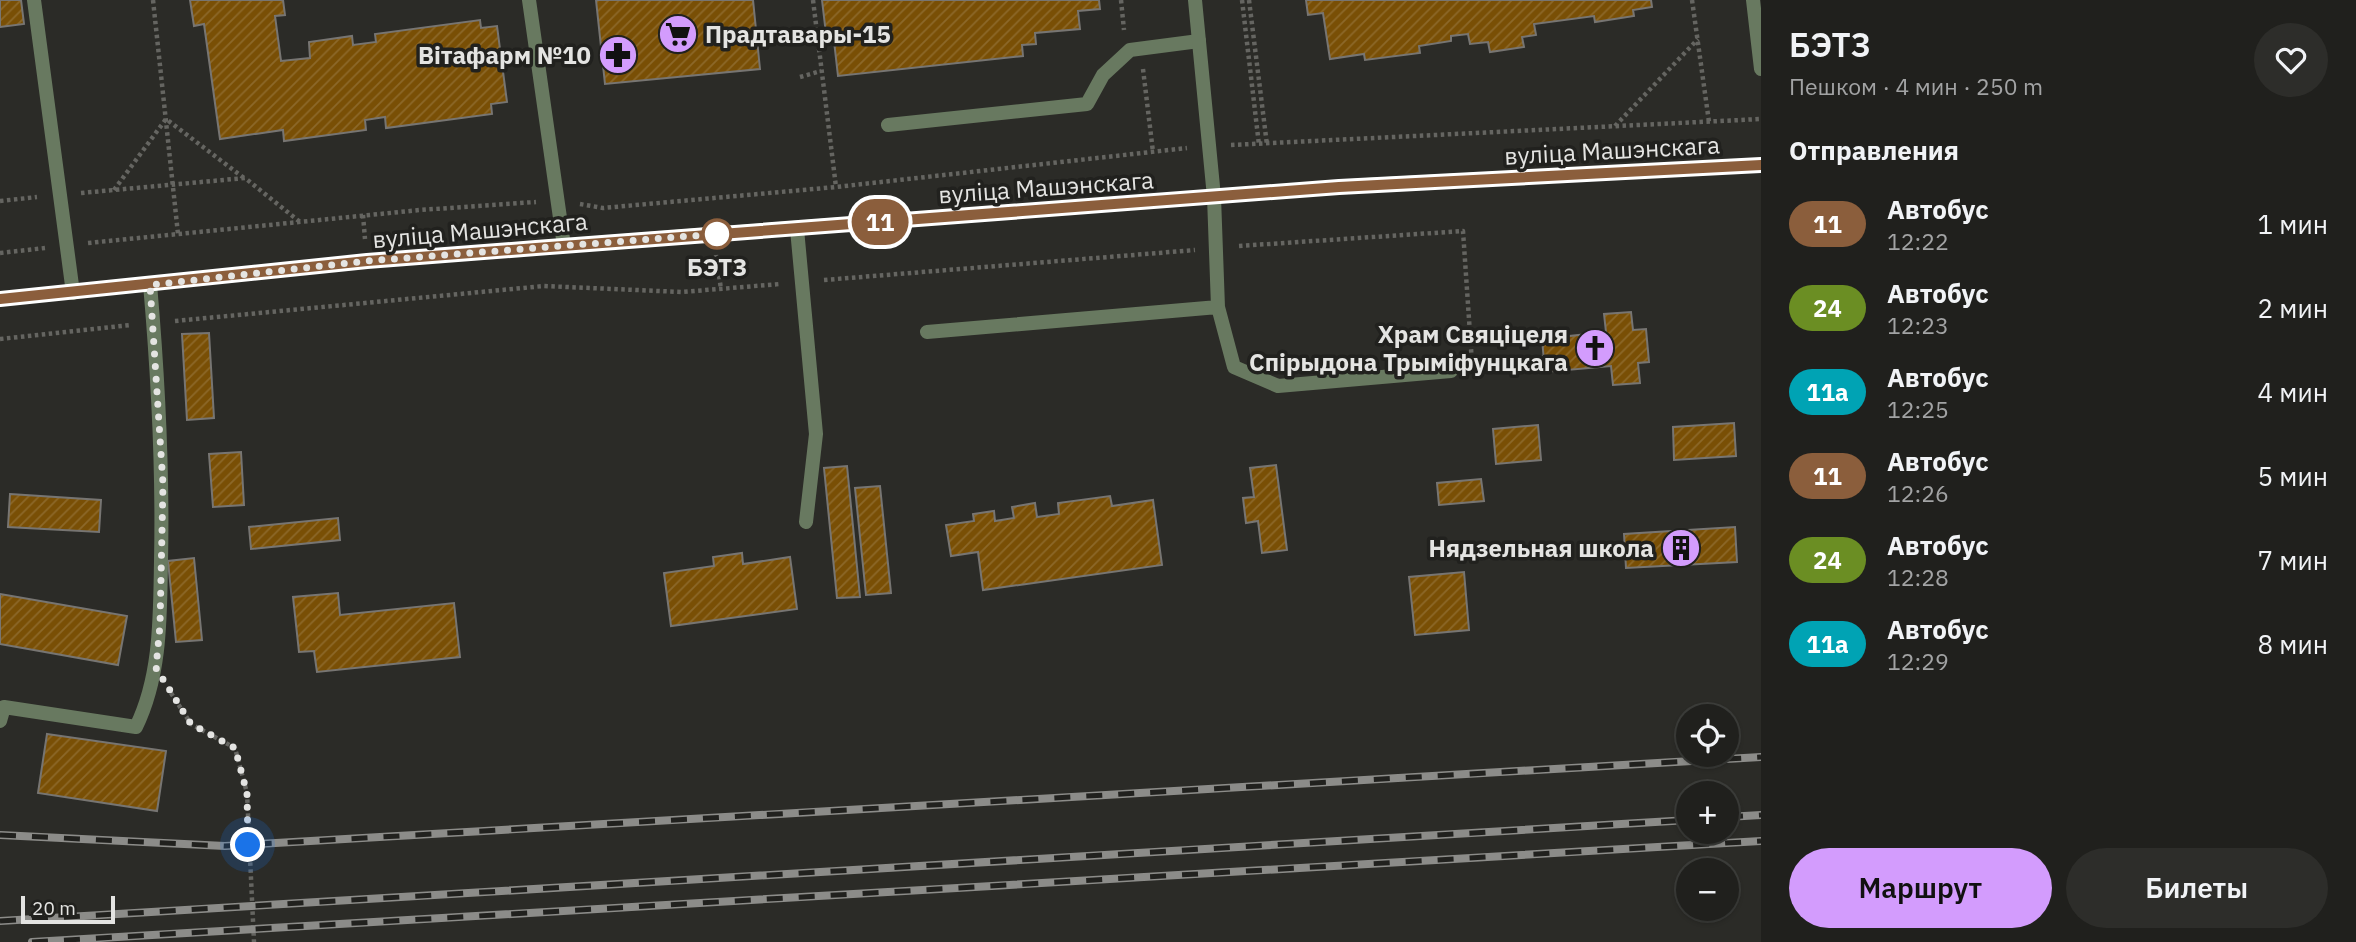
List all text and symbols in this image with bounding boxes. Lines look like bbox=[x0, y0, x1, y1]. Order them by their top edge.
supermarket icon: Прадтавары-15 bbox=[657, 13, 699, 55]
place label: Прадтавары-15 bbox=[705, 18, 891, 50]
text: БЭТЗ bbox=[1789, 23, 1870, 66]
button: heart bbox=[2254, 23, 2328, 97]
pharmacy icon: Вітафарм №10 bbox=[597, 34, 639, 76]
place label: Вітафарм №10 bbox=[418, 39, 591, 71]
text: Пешком · 4 мин · 250 m bbox=[1789, 71, 2043, 101]
street label: вуліца Машэнскага bbox=[1503, 128, 1721, 172]
text: Отправления bbox=[1789, 133, 1959, 167]
street label: вуліца Машэнскага bbox=[937, 163, 1155, 210]
text: Автобус bbox=[1887, 192, 1989, 226]
line badge: 11 bbox=[848, 199, 912, 245]
street label: вуліца Машэнскага bbox=[371, 205, 589, 255]
text: 11 bbox=[866, 206, 894, 238]
text: 1 мин bbox=[2258, 207, 2328, 241]
text: 11 bbox=[1813, 208, 1842, 240]
marker: БЭТЗ bbox=[702, 219, 732, 249]
text: 12:22 bbox=[1887, 226, 1949, 256]
place label: БЭТЗ bbox=[687, 251, 747, 283]
text: Автобус bbox=[1887, 276, 1989, 310]
text: 2 мин bbox=[2258, 291, 2328, 325]
text: 24 bbox=[1813, 292, 1842, 324]
text: 12:23 bbox=[1887, 310, 1949, 340]
place label: Храм Свяціцеля Спірыдона Трыміфунцкага bbox=[1249, 318, 1568, 378]
church icon: Храм Свяціцеля Спірыдона Трыміфунцкага bbox=[1574, 327, 1616, 369]
text: Автобус bbox=[1887, 360, 1989, 394]
text: 4 мин bbox=[2258, 375, 2328, 409]
text: 11а bbox=[1806, 376, 1849, 408]
text: 12:25 bbox=[1887, 394, 1949, 424]
text: Автобус bbox=[1887, 444, 1989, 478]
text: 5 мин bbox=[2258, 459, 2328, 493]
text: 11 bbox=[1813, 460, 1842, 492]
text: 12:26 bbox=[1887, 478, 1949, 508]
building icon: Нядзельная школа bbox=[1660, 527, 1702, 569]
text: Автобус bbox=[1887, 528, 1989, 562]
place label: Нядзельная школа bbox=[1429, 532, 1654, 564]
text: 7 мин bbox=[2258, 543, 2328, 577]
text: 24 bbox=[1813, 544, 1842, 576]
text: 12:28 bbox=[1887, 562, 1949, 592]
text: Автобус bbox=[1887, 612, 1989, 646]
text: 8 мин bbox=[2258, 627, 2328, 661]
text: 11а bbox=[1806, 628, 1849, 660]
text: 12:29 bbox=[1887, 646, 1949, 676]
map controls bbox=[1676, 704, 1739, 921]
button: locate bbox=[1676, 704, 1739, 767]
button: + bbox=[1676, 781, 1739, 844]
your location bbox=[230, 827, 265, 862]
button: Маршрут bbox=[1789, 848, 2052, 928]
button: Билеты bbox=[2066, 848, 2328, 928]
button: − bbox=[1676, 858, 1739, 921]
scale bar bbox=[21, 893, 116, 925]
text: 20 m bbox=[32, 896, 76, 920]

